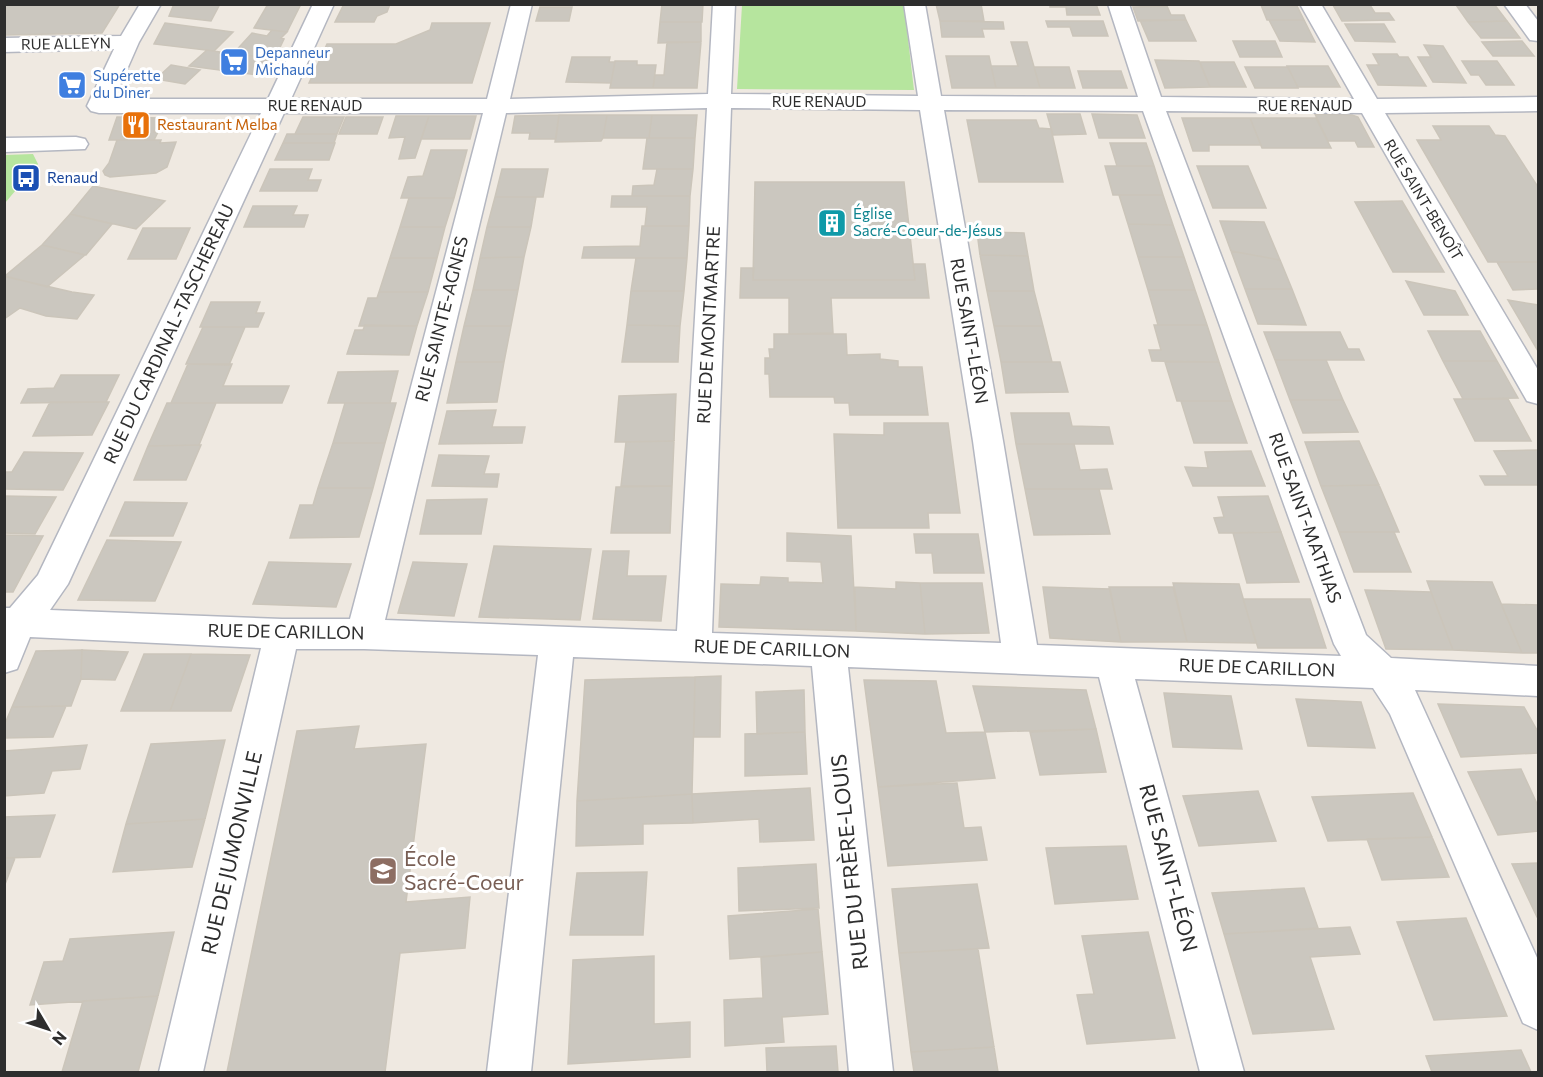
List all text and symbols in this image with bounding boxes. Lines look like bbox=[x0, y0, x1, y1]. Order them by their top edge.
street label: RUE ALLEYN bbox=[21, 33, 111, 53]
place label: Depanneur Michaud bbox=[255, 43, 330, 78]
supermarket icon: Depanneur Michaud bbox=[218, 46, 250, 78]
place label: Supérette du Diner bbox=[93, 66, 161, 101]
supermarket icon: Supérette du Diner bbox=[56, 69, 88, 101]
street label: RUE RENAUD bbox=[772, 92, 866, 110]
street label: RUE RENAUD bbox=[268, 96, 362, 114]
street label: RUE RENAUD bbox=[1258, 96, 1352, 114]
restaurant icon: Restaurant Melba bbox=[120, 109, 152, 141]
place label: Restaurant Melba bbox=[157, 115, 278, 133]
street label: RUE SAINT-BENOÎT bbox=[1381, 135, 1468, 264]
bus stop icon: Renaud bbox=[10, 162, 42, 194]
place label: Renaud bbox=[47, 168, 98, 186]
street label: RUE DU CARDINAL-TASCHEREAU bbox=[98, 200, 238, 467]
place label: Église Sacré-Coeur-de-Jésus bbox=[853, 203, 1002, 239]
building icon: Église Sacré-Coeur-de-Jésus bbox=[816, 207, 848, 239]
street label: RUE DE MONTMARTRE bbox=[692, 225, 724, 424]
street label: RUE SAINTE-AGNES bbox=[410, 234, 472, 404]
street label: RUE SAINT-LÉON bbox=[946, 256, 994, 406]
street label: RUE SAINT-MATHIAS bbox=[1265, 429, 1347, 606]
street label: RUE DE CARILLON bbox=[207, 619, 365, 643]
street label: RUE DE CARILLON bbox=[693, 634, 851, 662]
street label: RUE DE CARILLON bbox=[1178, 653, 1336, 681]
street label: RUE DE JUMONVILLE bbox=[195, 748, 266, 957]
street label: RUE DU FRÈRE-LOUIS bbox=[825, 753, 872, 971]
street label: RUE SAINT-LÉON bbox=[1135, 781, 1204, 954]
place label: École Sacré-Coeur bbox=[404, 845, 524, 894]
school or university icon: École Sacré-Coeur bbox=[367, 855, 399, 887]
north arrow bbox=[18, 999, 78, 1059]
text: N bbox=[49, 1028, 71, 1049]

